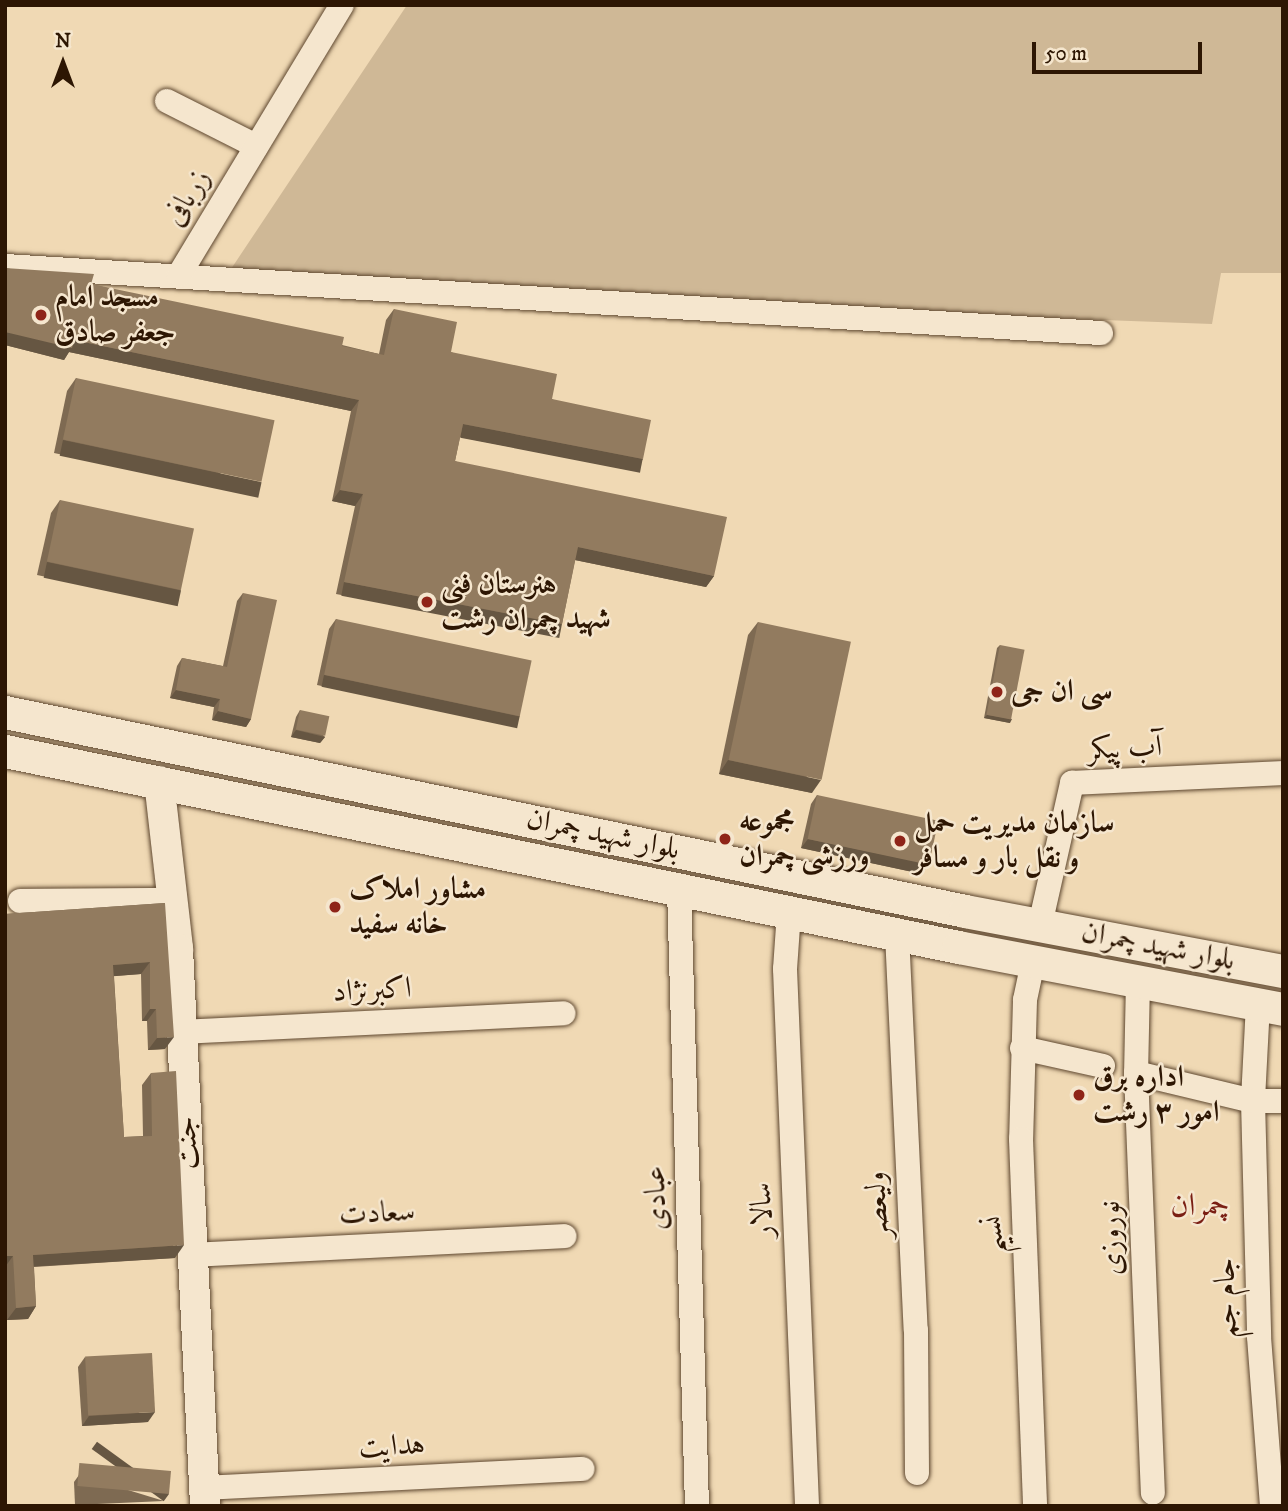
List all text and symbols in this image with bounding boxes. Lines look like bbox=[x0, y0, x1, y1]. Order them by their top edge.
north arrow bbox=[28, 28, 98, 98]
scale bar bbox=[1036, 28, 1206, 72]
text: N bbox=[55, 30, 71, 53]
text: 50 m bbox=[1045, 41, 1087, 67]
street label: زربافی bbox=[157, 163, 219, 233]
place label: مسجد امام جعفر صادق bbox=[55, 280, 176, 350]
marker: مسجد امام جعفر صادق bbox=[33, 307, 49, 323]
place label: هنرستان فنی شهید چمران رشت bbox=[441, 567, 611, 638]
marker: هنرستان فنی شهید چمران رشت bbox=[419, 594, 435, 610]
place label: سی ان جی bbox=[1011, 674, 1113, 710]
marker: سی ان جی bbox=[989, 684, 1005, 700]
street label: آب پیکر bbox=[1087, 729, 1163, 769]
street label: بلوار شهید چمران bbox=[523, 801, 683, 869]
place label: مجموعه ورزشی چمران bbox=[739, 804, 869, 874]
place label: سازمان مدیریت حمل و نقل بار و مسافر bbox=[914, 806, 1114, 876]
marker: مجموعه ورزشی چمران bbox=[717, 831, 733, 847]
marker: سازمان مدیریت حمل و نقل بار و مسافر bbox=[892, 833, 908, 849]
place label: مشاور املاک خانه سفید bbox=[349, 872, 486, 942]
marker: مشاور املاک خانه سفید bbox=[327, 899, 343, 915]
street label: بلوار شهید چمران bbox=[1078, 914, 1238, 980]
street label: اکبرنژاد bbox=[332, 971, 412, 1011]
place label: اداره برق امور ۳ رشت bbox=[1093, 1060, 1219, 1130]
marker: اداره برق امور ۳ رشت bbox=[1071, 1087, 1087, 1103]
street label: جنت bbox=[169, 1115, 207, 1171]
street label: عبادی bbox=[638, 1165, 676, 1231]
street label: ولیعصر bbox=[858, 1170, 898, 1240]
street label: سالار bbox=[744, 1182, 782, 1238]
district label: چمران bbox=[1170, 1187, 1230, 1225]
street label: سعادت bbox=[338, 1194, 416, 1234]
street label: نوروزی bbox=[1093, 1200, 1131, 1276]
street label: نسیم bbox=[975, 1215, 1013, 1255]
street label: جام جم bbox=[1208, 1257, 1246, 1339]
street label: هدایت bbox=[358, 1427, 426, 1467]

